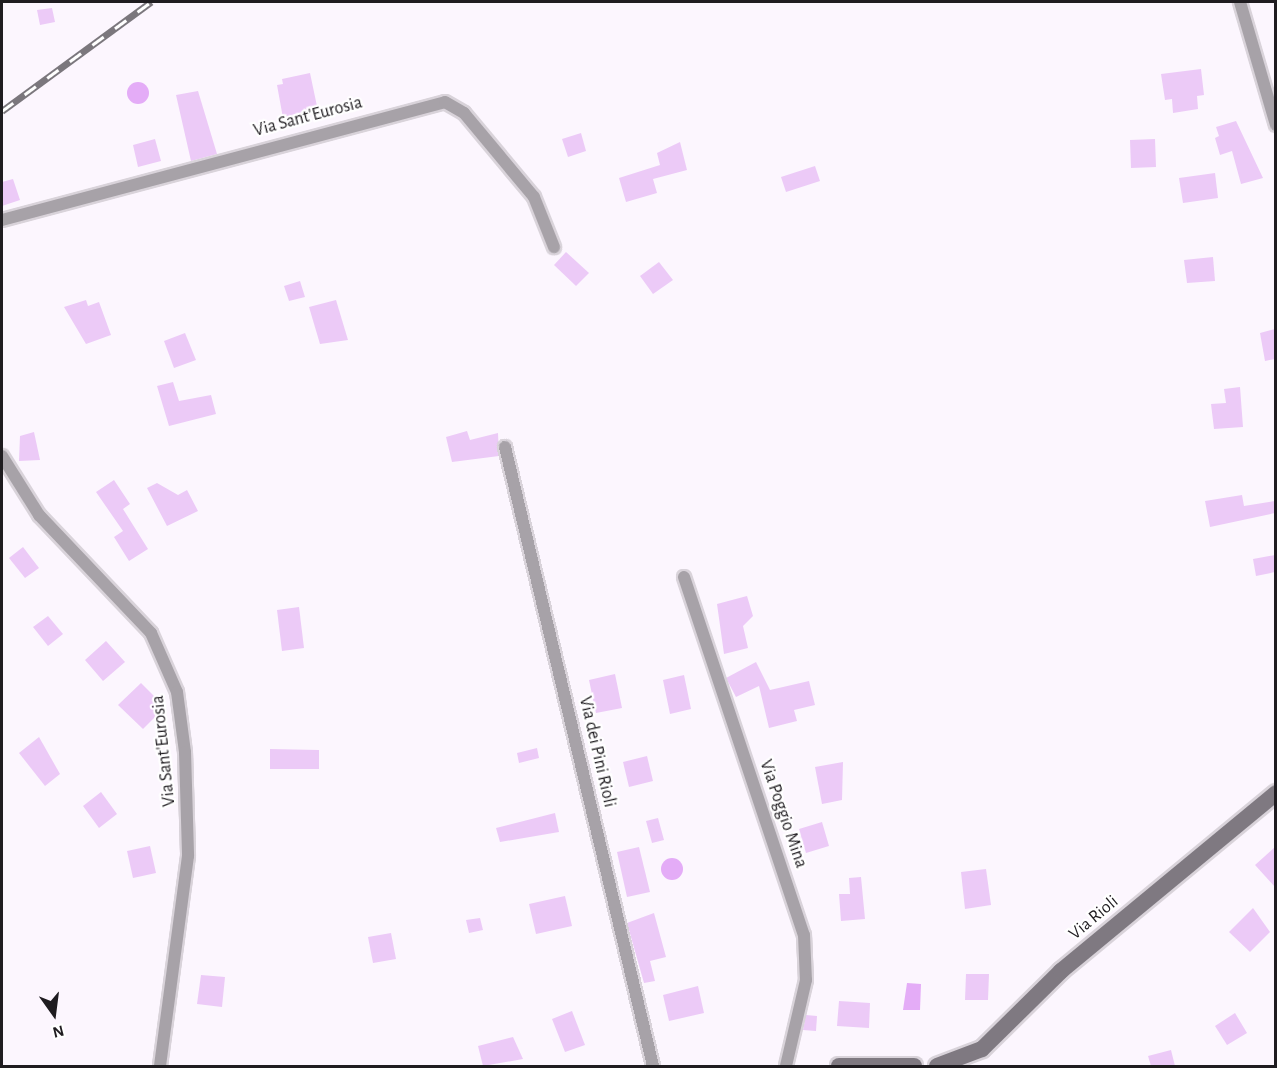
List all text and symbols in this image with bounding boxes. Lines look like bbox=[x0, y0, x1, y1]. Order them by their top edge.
street label: Via Sant'Eurosia bbox=[251, 92, 365, 142]
street label: Via Sant'Eurosia bbox=[147, 694, 181, 808]
street label: Via dei Pini Rioli bbox=[574, 694, 620, 810]
street label: Via Poggio Mina bbox=[754, 757, 812, 871]
street label: Via Rioli bbox=[1065, 891, 1123, 945]
north arrow bbox=[24, 984, 84, 1044]
text: N bbox=[51, 1022, 66, 1041]

